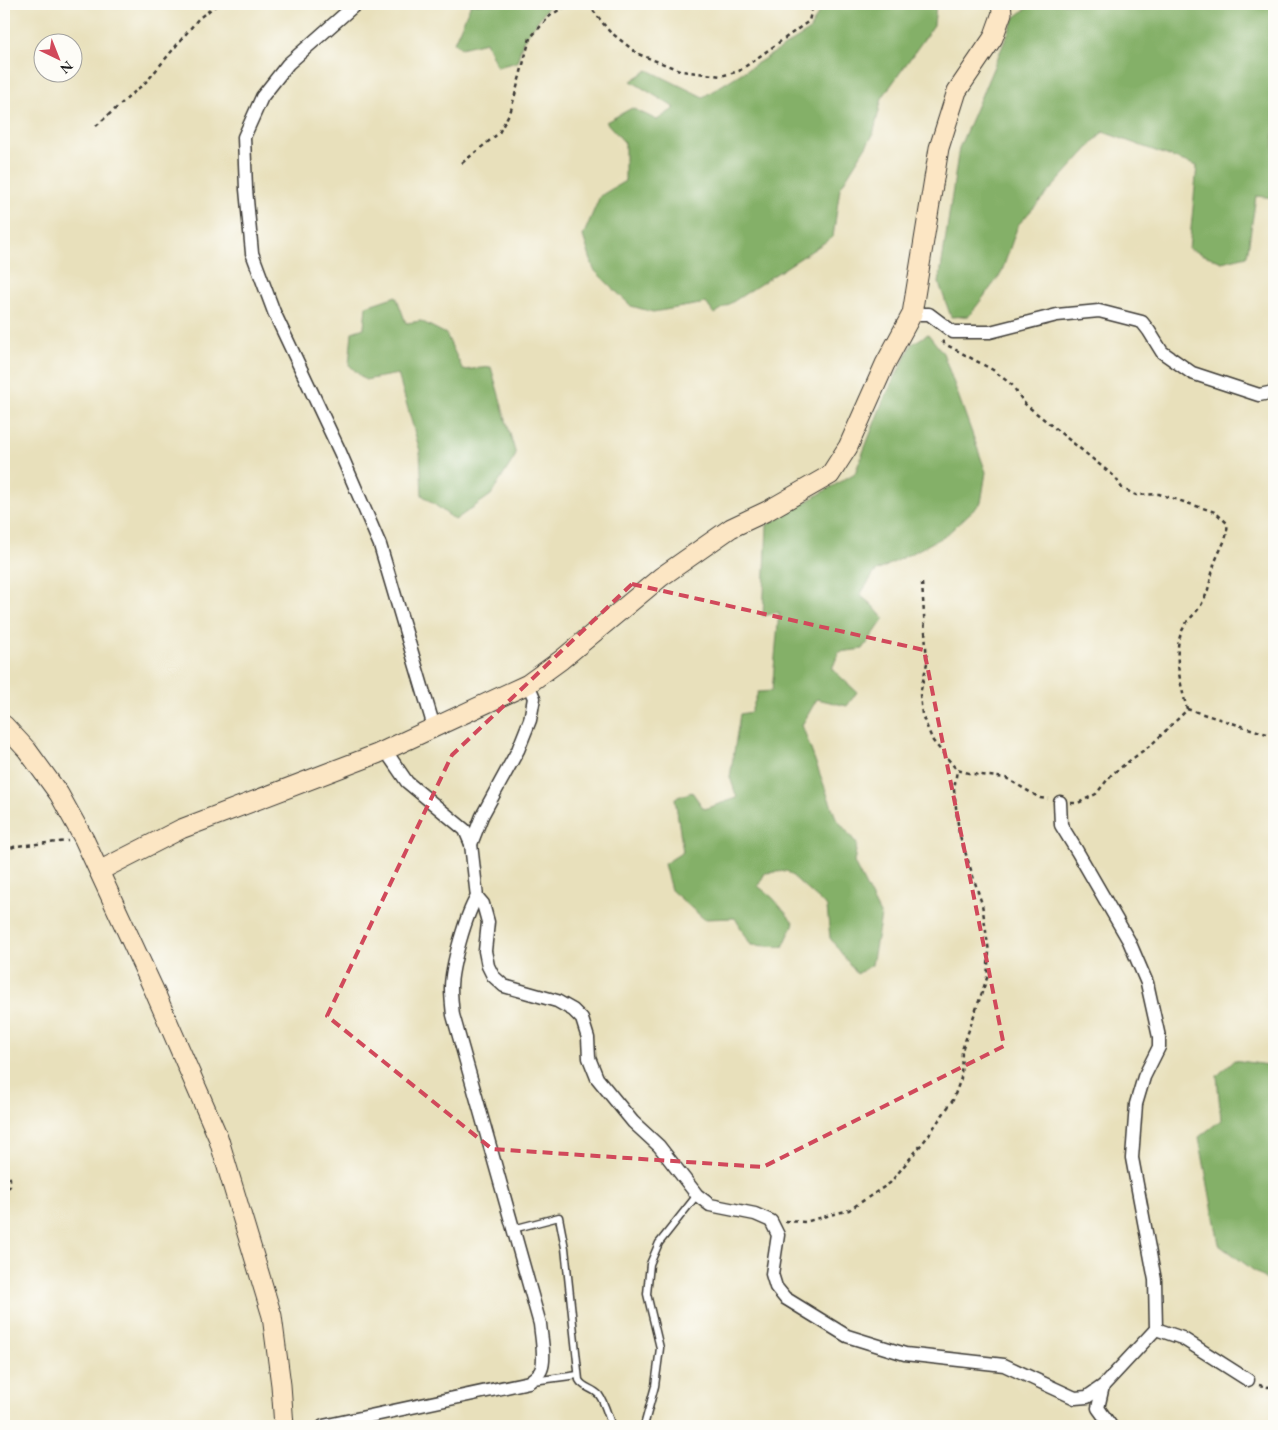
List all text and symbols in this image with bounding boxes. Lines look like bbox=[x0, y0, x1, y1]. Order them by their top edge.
north arrow bbox=[32, 32, 82, 82]
text: N bbox=[56, 57, 77, 78]

